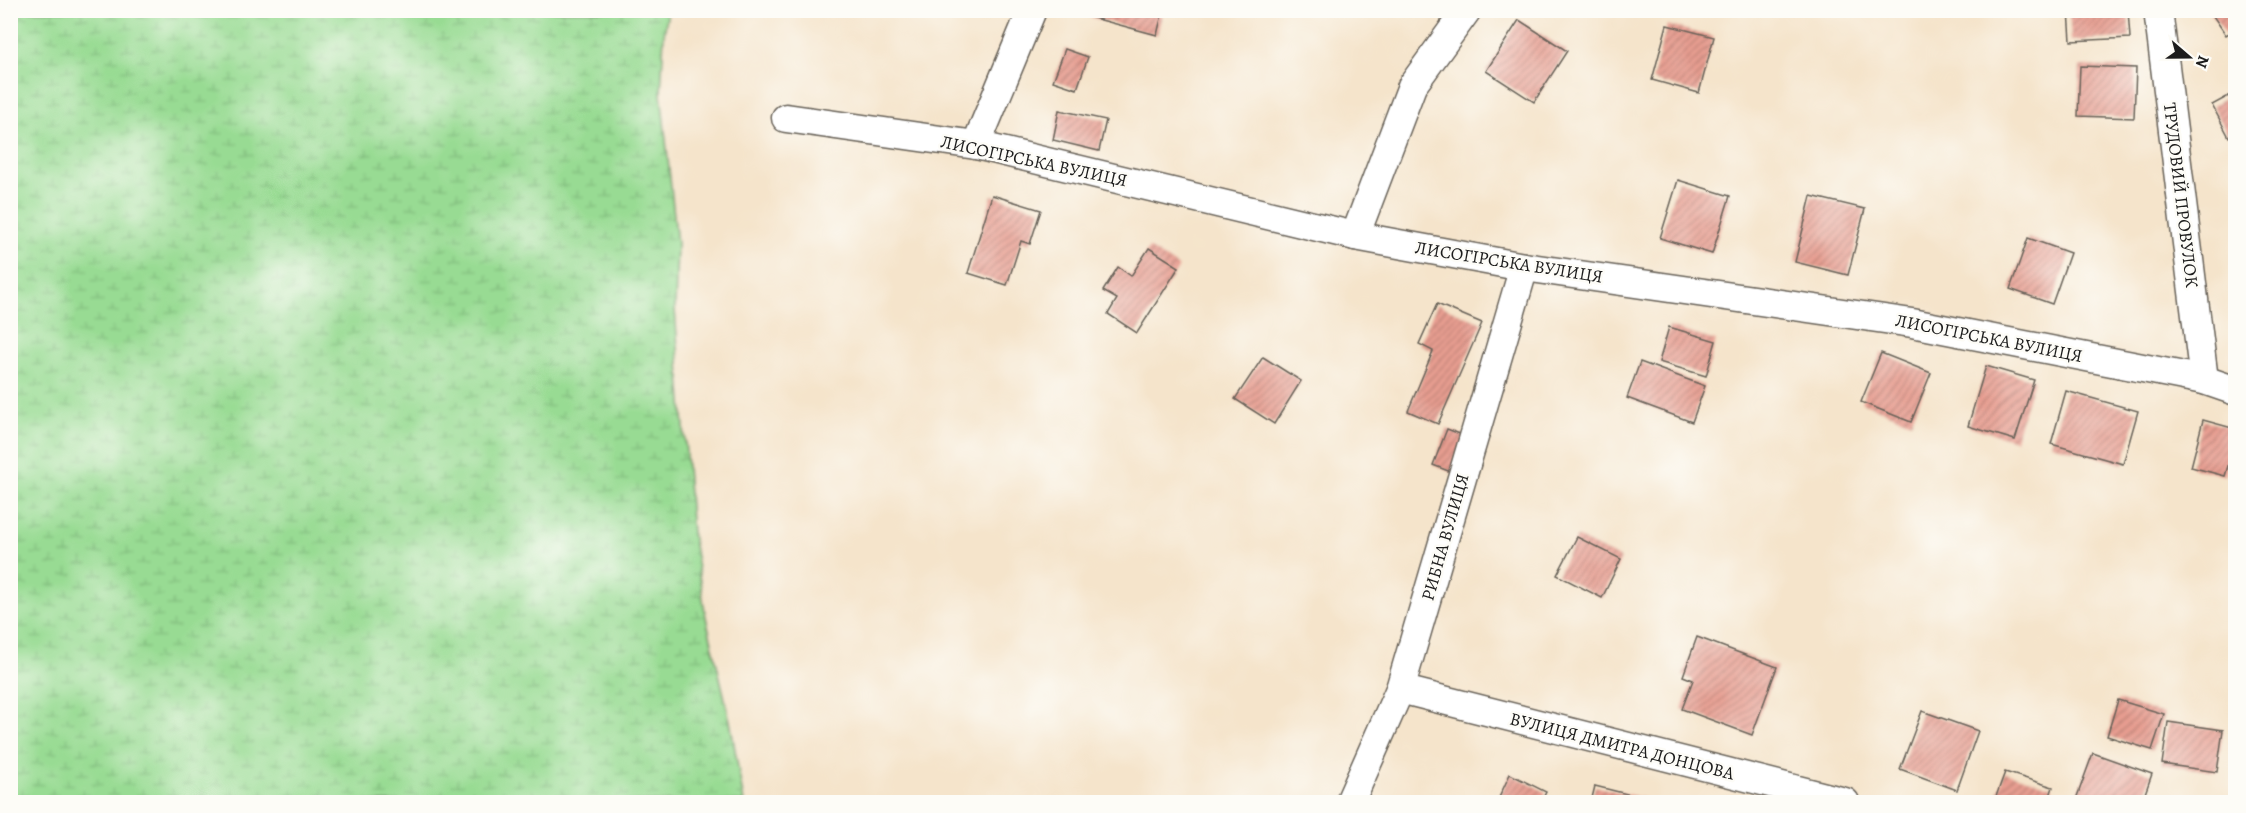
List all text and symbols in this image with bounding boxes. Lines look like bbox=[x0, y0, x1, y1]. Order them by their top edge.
north arrow bbox=[2159, 27, 2219, 87]
text: N bbox=[2190, 53, 2214, 71]
street label: ТРУДОВИЙ ПРОВУЛОК bbox=[2158, 101, 2204, 289]
street label: ЛИСОГІРСЬКА ВУЛИЦЯ bbox=[939, 130, 1129, 192]
street label: ЛИСОГІРСЬКА ВУЛИЦЯ bbox=[1413, 235, 1605, 289]
street label: ЛИСОГІРСЬКА ВУЛИЦЯ bbox=[1893, 308, 2085, 368]
street label: РИБНА ВУЛИЦЯ bbox=[1415, 471, 1475, 603]
street label: ВУЛИЦЯ ДМИТРА ДОНЦОВА bbox=[1507, 706, 1737, 786]

